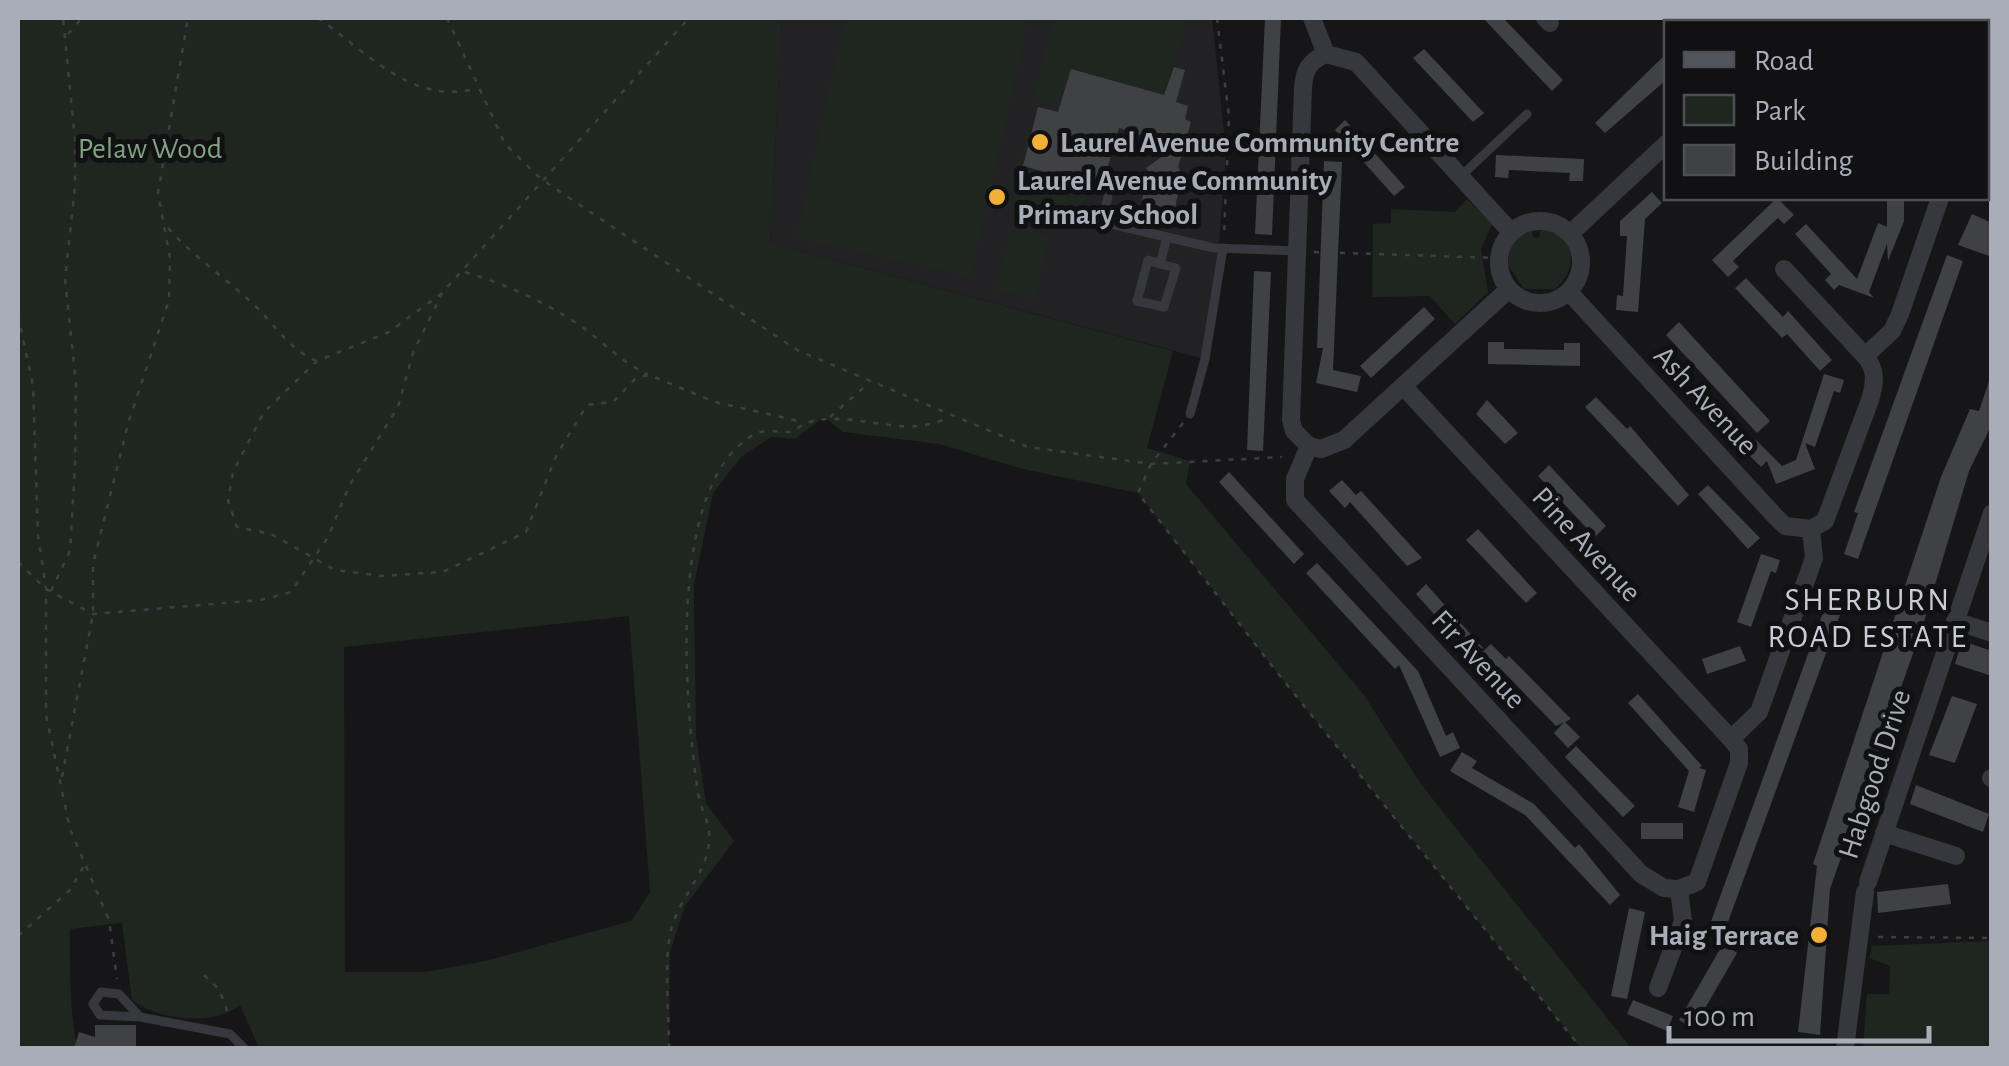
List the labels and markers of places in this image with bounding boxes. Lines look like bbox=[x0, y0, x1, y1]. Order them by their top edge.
place label: Laurel Avenue Community Centre bbox=[1060, 128, 1459, 158]
marker: Laurel Avenue Community Centre bbox=[1029, 131, 1051, 153]
place label: Laurel Avenue Community Primary School bbox=[1017, 166, 1333, 230]
marker: Laurel Avenue Community Primary School bbox=[986, 186, 1008, 208]
place label: Haig Terrace bbox=[1649, 921, 1799, 951]
marker: Haig Terrace bbox=[1808, 924, 1830, 946]

